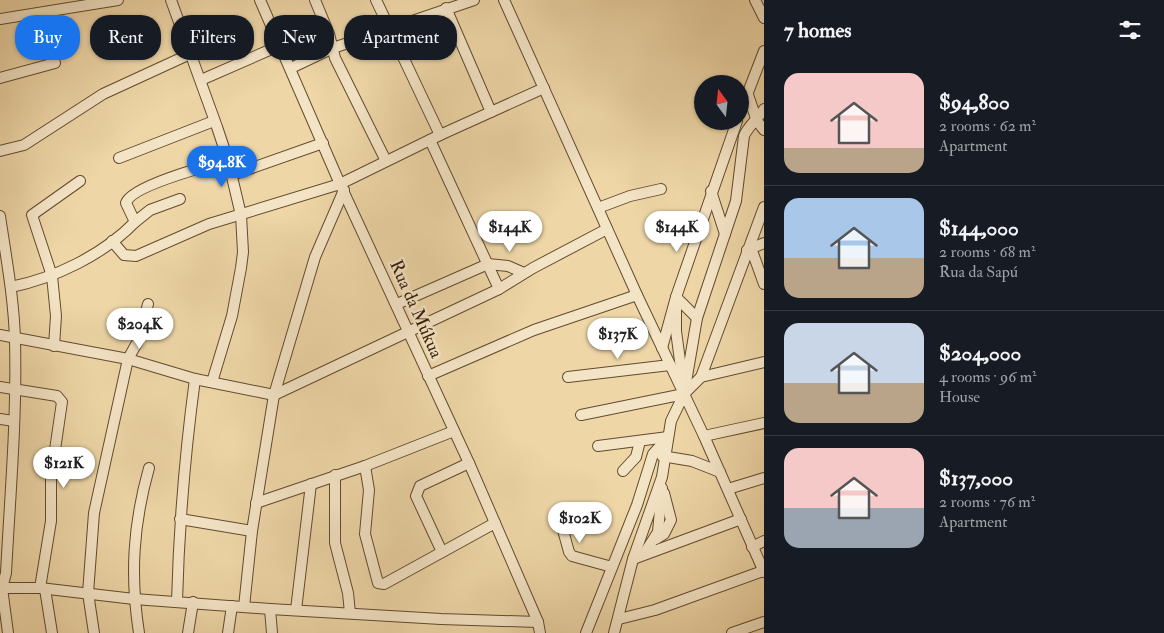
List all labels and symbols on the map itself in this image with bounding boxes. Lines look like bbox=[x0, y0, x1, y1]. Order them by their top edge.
north arrow bbox=[694, 75, 749, 130]
pin: $94.8K bbox=[181, 146, 263, 188]
pin: $144K bbox=[475, 210, 545, 253]
pin: $144K bbox=[642, 210, 712, 253]
street label: Rua da Múkua bbox=[384, 256, 448, 362]
pin: $204K bbox=[105, 308, 175, 350]
pin: $137K bbox=[583, 318, 653, 360]
pin: $121K bbox=[29, 446, 99, 489]
pin: $102K bbox=[545, 502, 615, 544]

